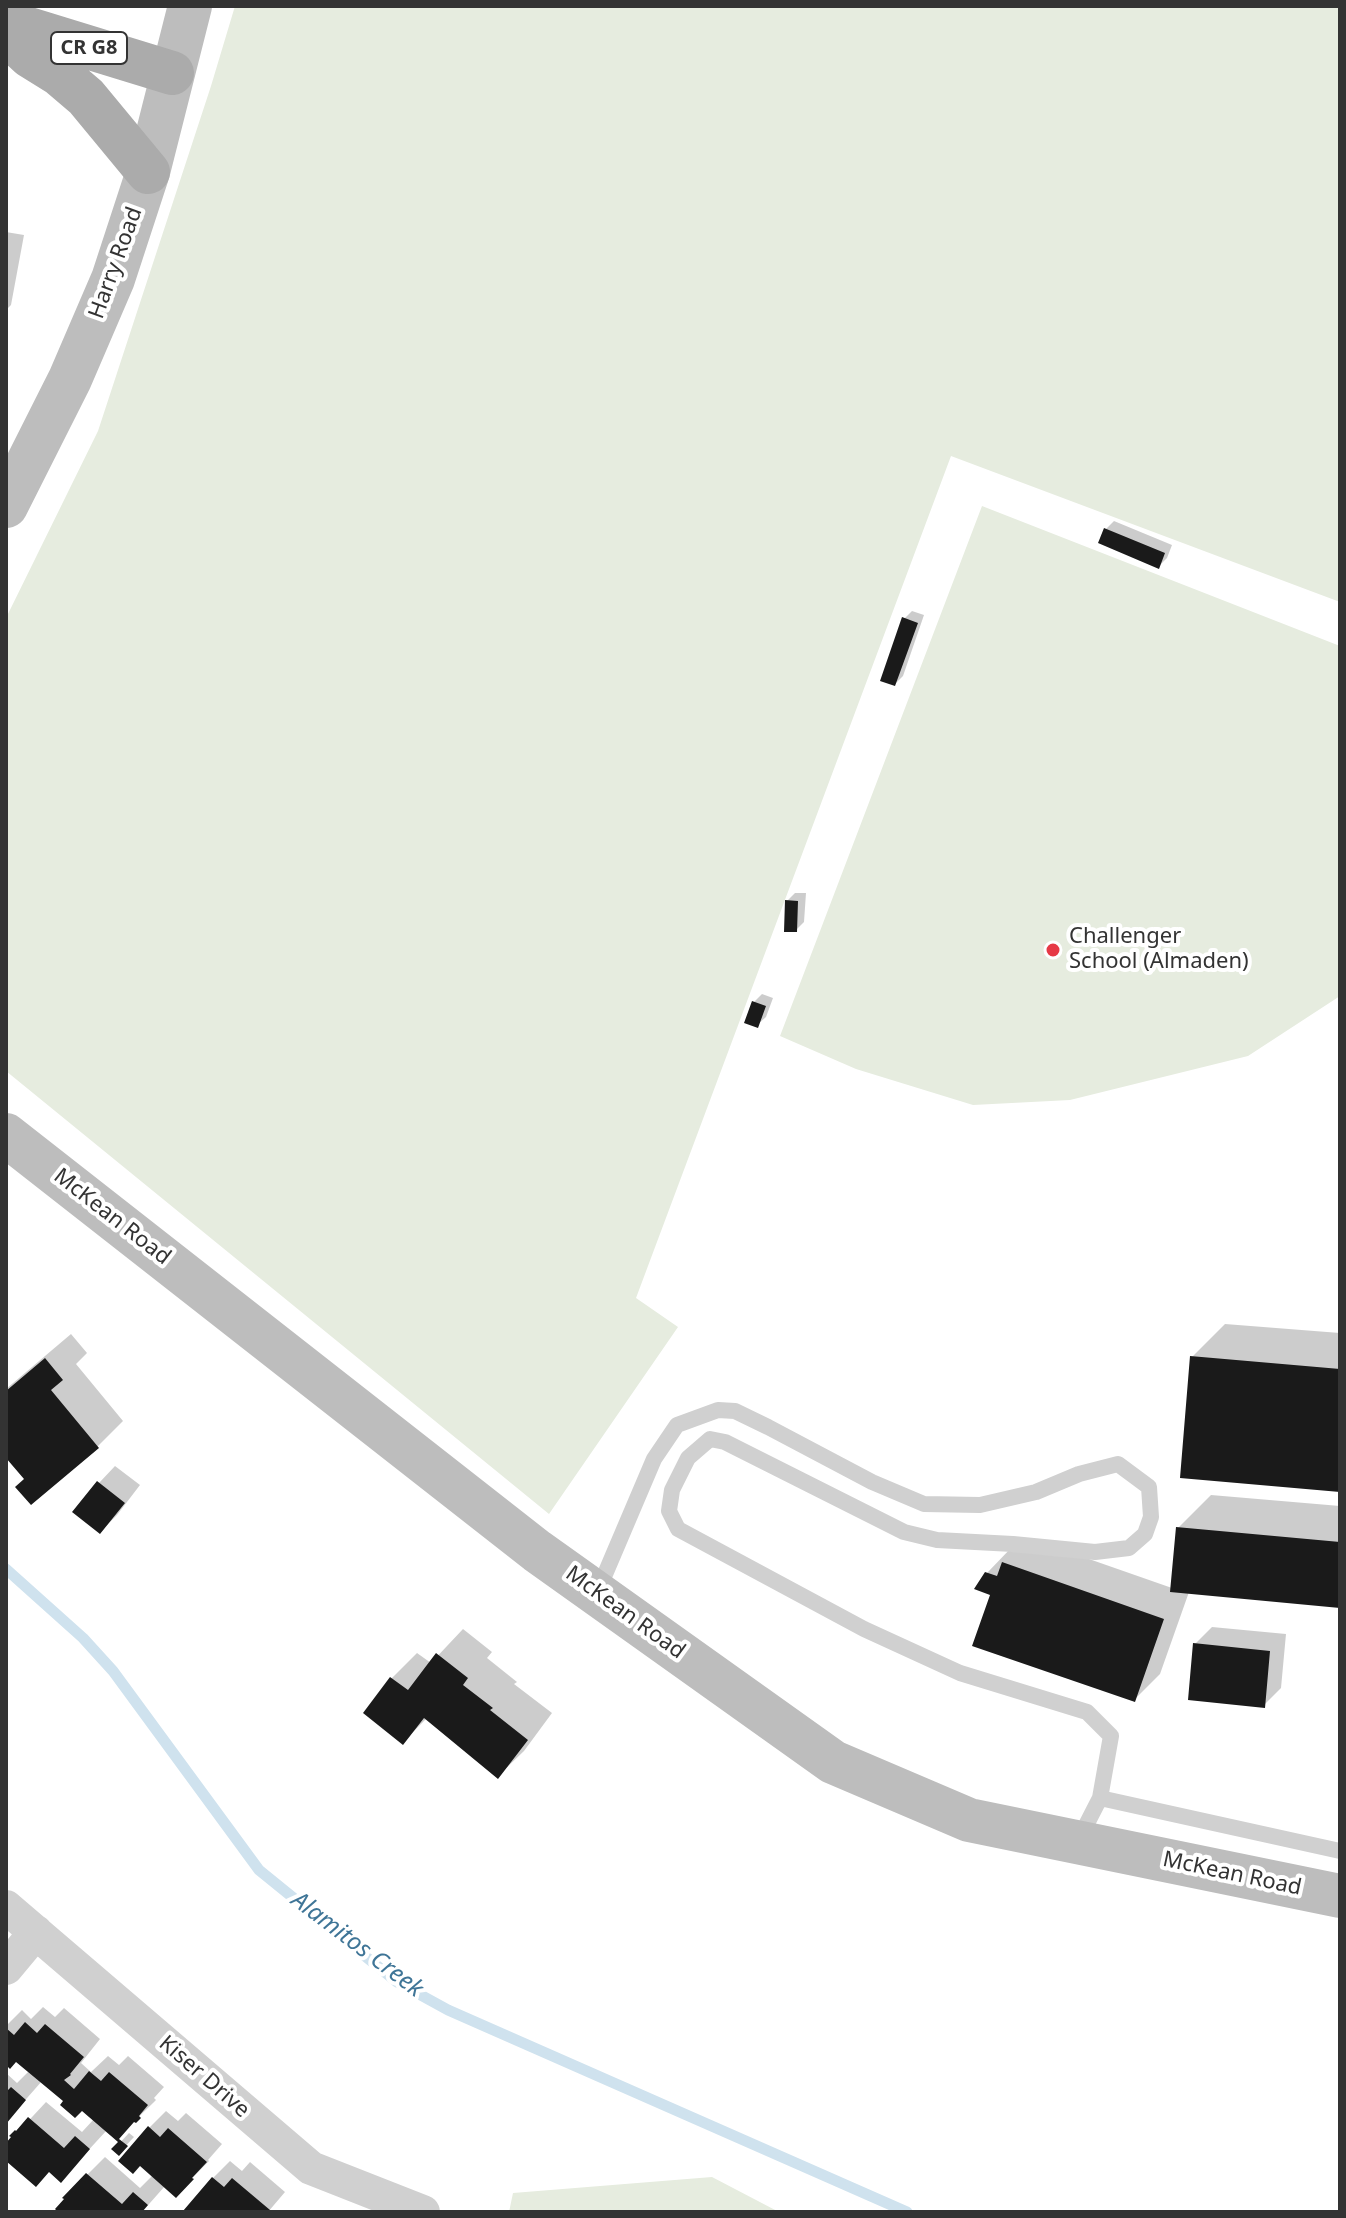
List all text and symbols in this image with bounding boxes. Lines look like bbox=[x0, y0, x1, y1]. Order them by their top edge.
road number: CR G8 bbox=[51, 32, 127, 64]
street label: Harry Road bbox=[84, 204, 148, 322]
place label: Challenger School (Almaden) bbox=[1069, 924, 1249, 976]
marker: Challenger School (Almaden) bbox=[1044, 941, 1062, 959]
street label: McKean Road bbox=[48, 1163, 176, 1271]
street label: McKean Road bbox=[560, 1561, 690, 1665]
street label: McKean Road bbox=[1160, 1846, 1304, 1902]
water label: Alamitos Creek bbox=[285, 1886, 429, 2004]
street label: Kiser Drive bbox=[153, 2030, 255, 2124]

